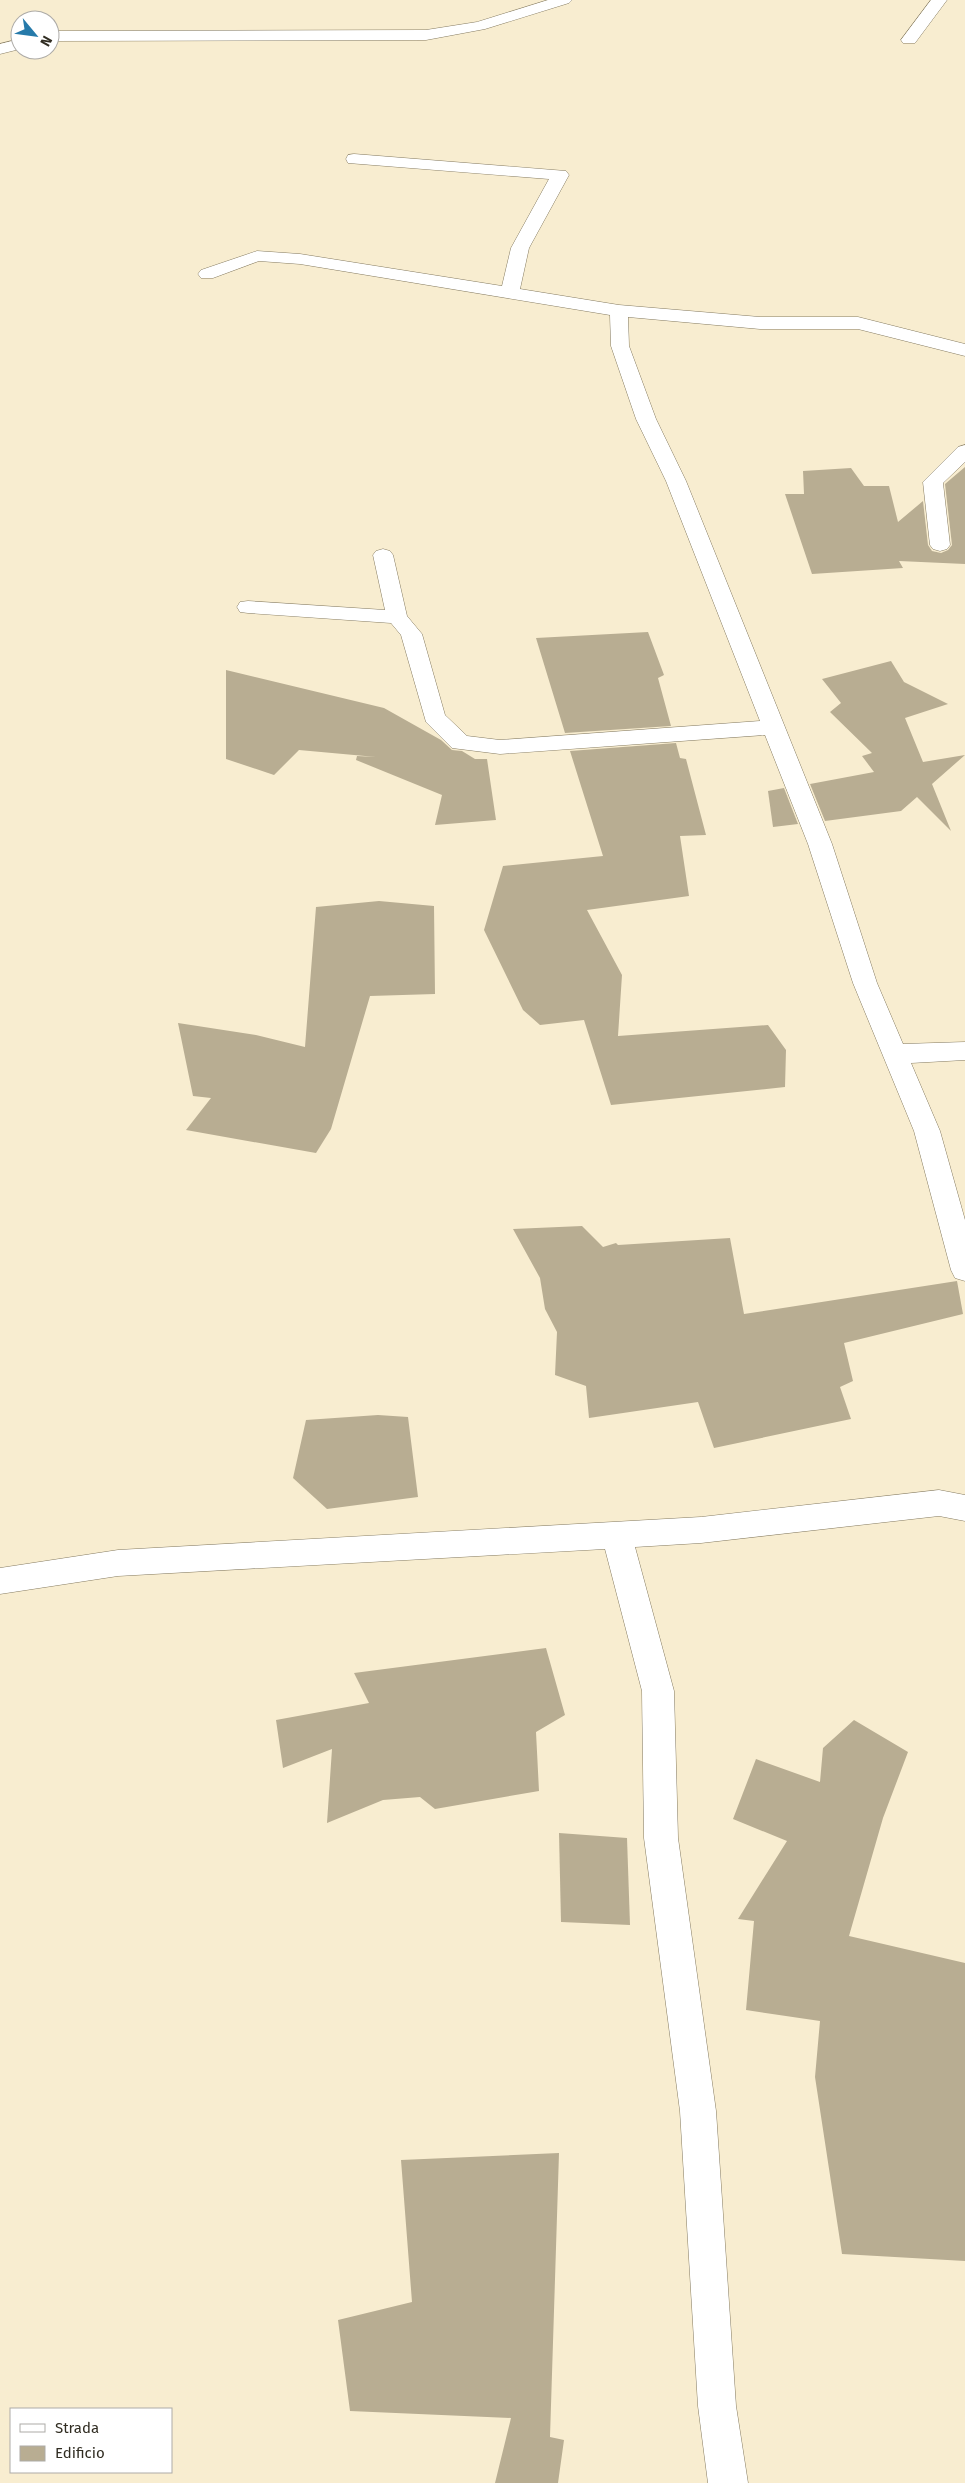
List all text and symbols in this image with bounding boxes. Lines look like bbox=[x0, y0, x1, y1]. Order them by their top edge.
north arrow bbox=[10, 10, 60, 60]
text: N bbox=[36, 33, 56, 49]
legend bbox=[10, 2408, 172, 2473]
text: Strada bbox=[55, 2419, 99, 2437]
text: Edificio bbox=[55, 2444, 105, 2462]

